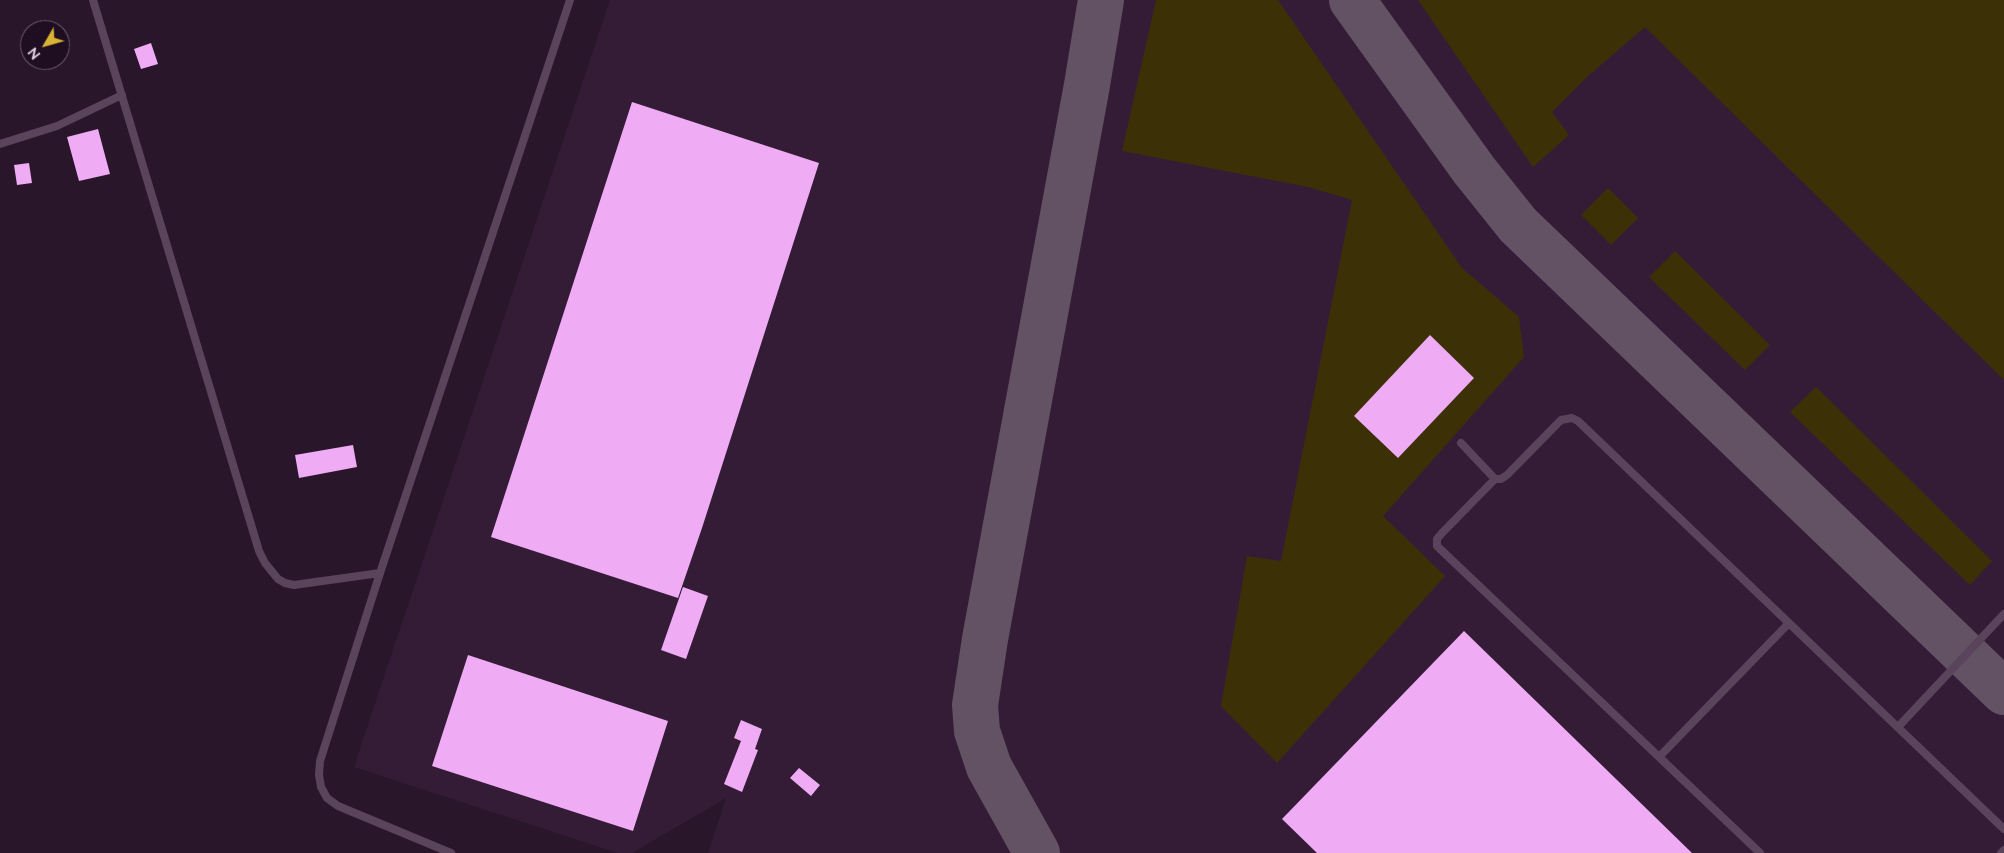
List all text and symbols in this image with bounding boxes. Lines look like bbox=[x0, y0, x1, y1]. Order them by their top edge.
north arrow bbox=[20, 20, 70, 70]
text: N bbox=[24, 44, 44, 63]

